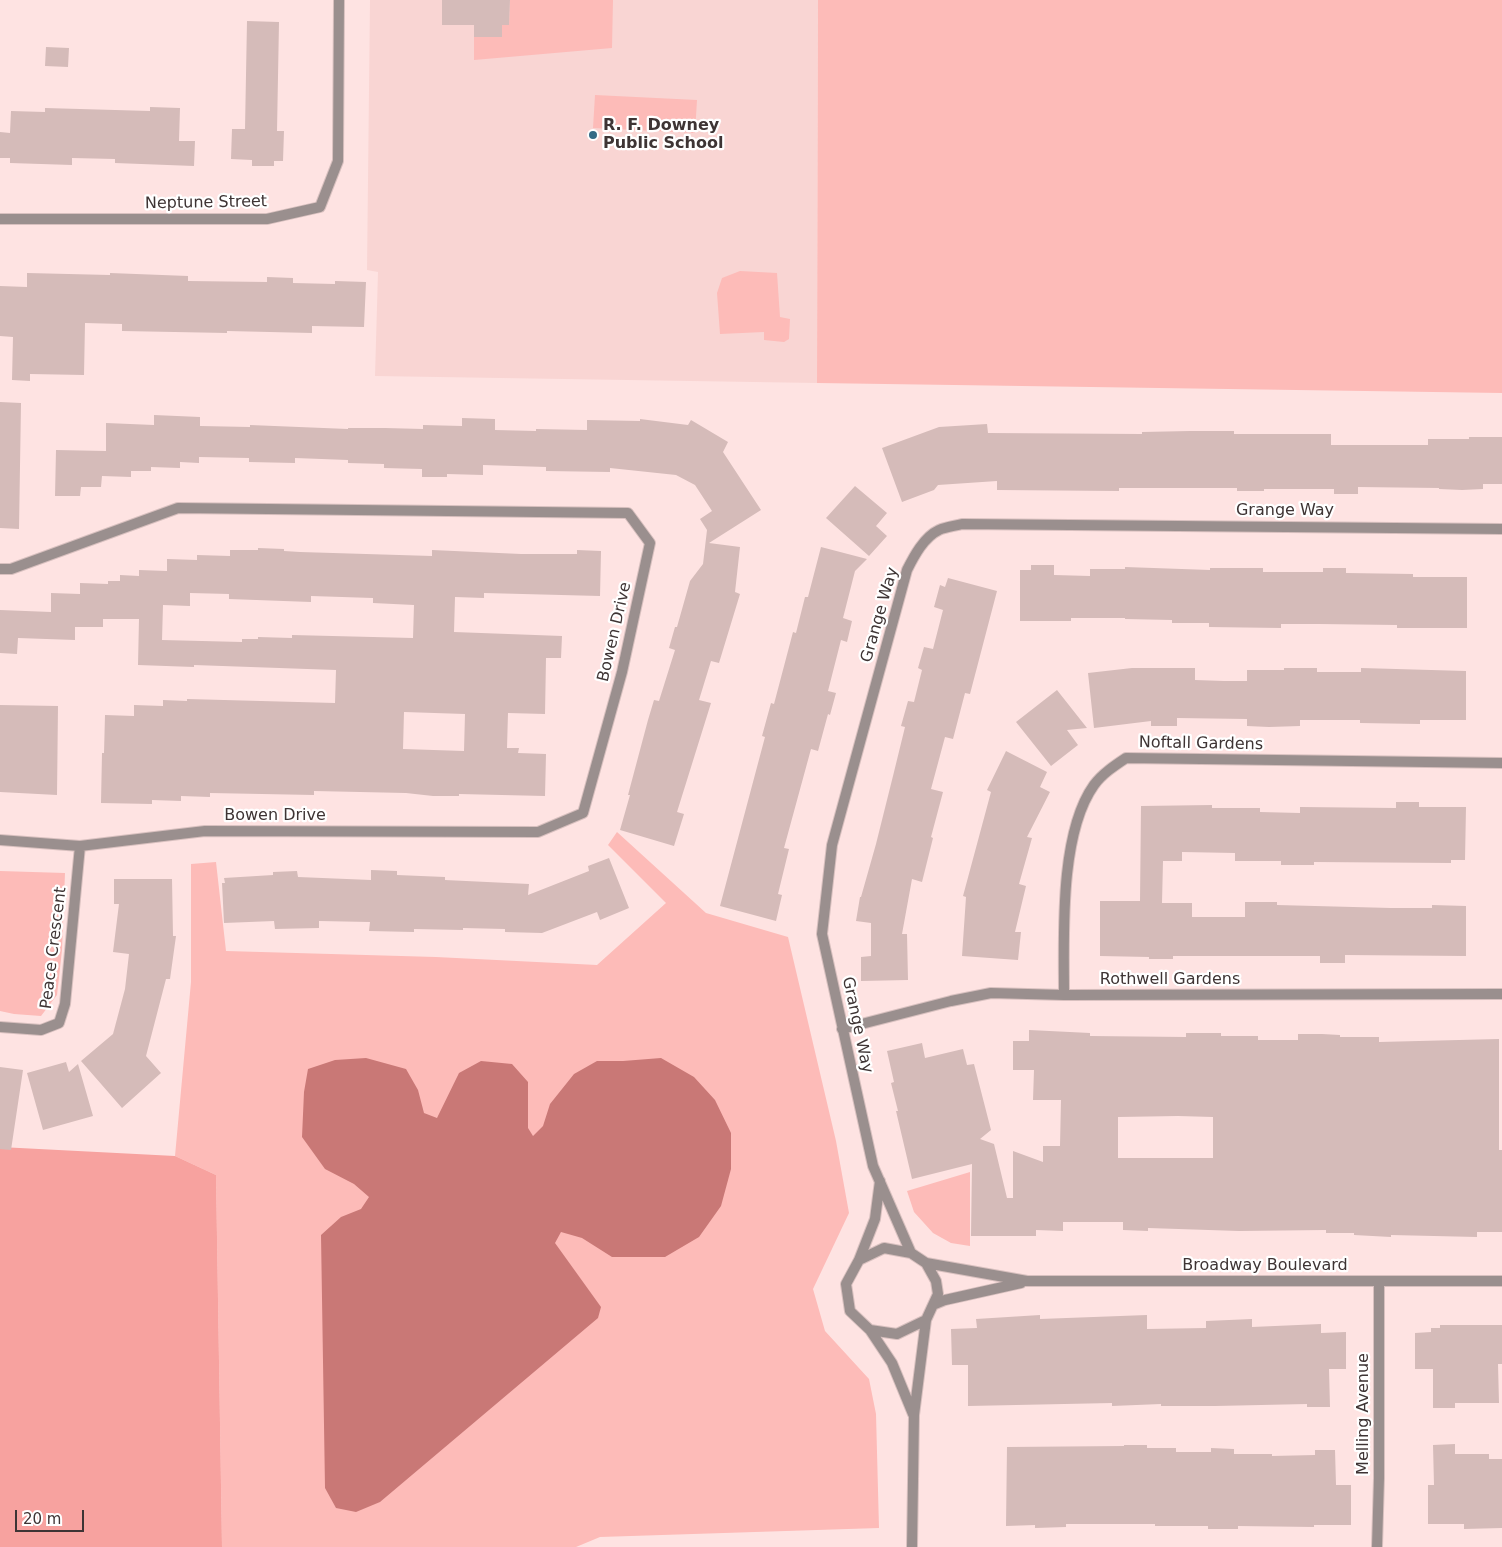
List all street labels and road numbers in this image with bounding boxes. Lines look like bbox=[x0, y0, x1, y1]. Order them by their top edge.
street label: Neptune Street bbox=[145, 192, 267, 214]
street label: Grange Way bbox=[1236, 501, 1334, 521]
street label: Grange Way bbox=[857, 565, 903, 665]
street label: Bowen Drive bbox=[594, 580, 636, 684]
street label: Noftall Gardens bbox=[1139, 733, 1263, 755]
street label: Bowen Drive bbox=[224, 806, 326, 826]
street label: Peace Crescent bbox=[37, 886, 71, 1010]
street label: Rothwell Gardens bbox=[1100, 970, 1240, 990]
street label: Grange Way bbox=[837, 975, 877, 1075]
street label: Broadway Boulevard bbox=[1182, 1256, 1348, 1276]
street label: Melling Avenue bbox=[1354, 1353, 1374, 1475]

